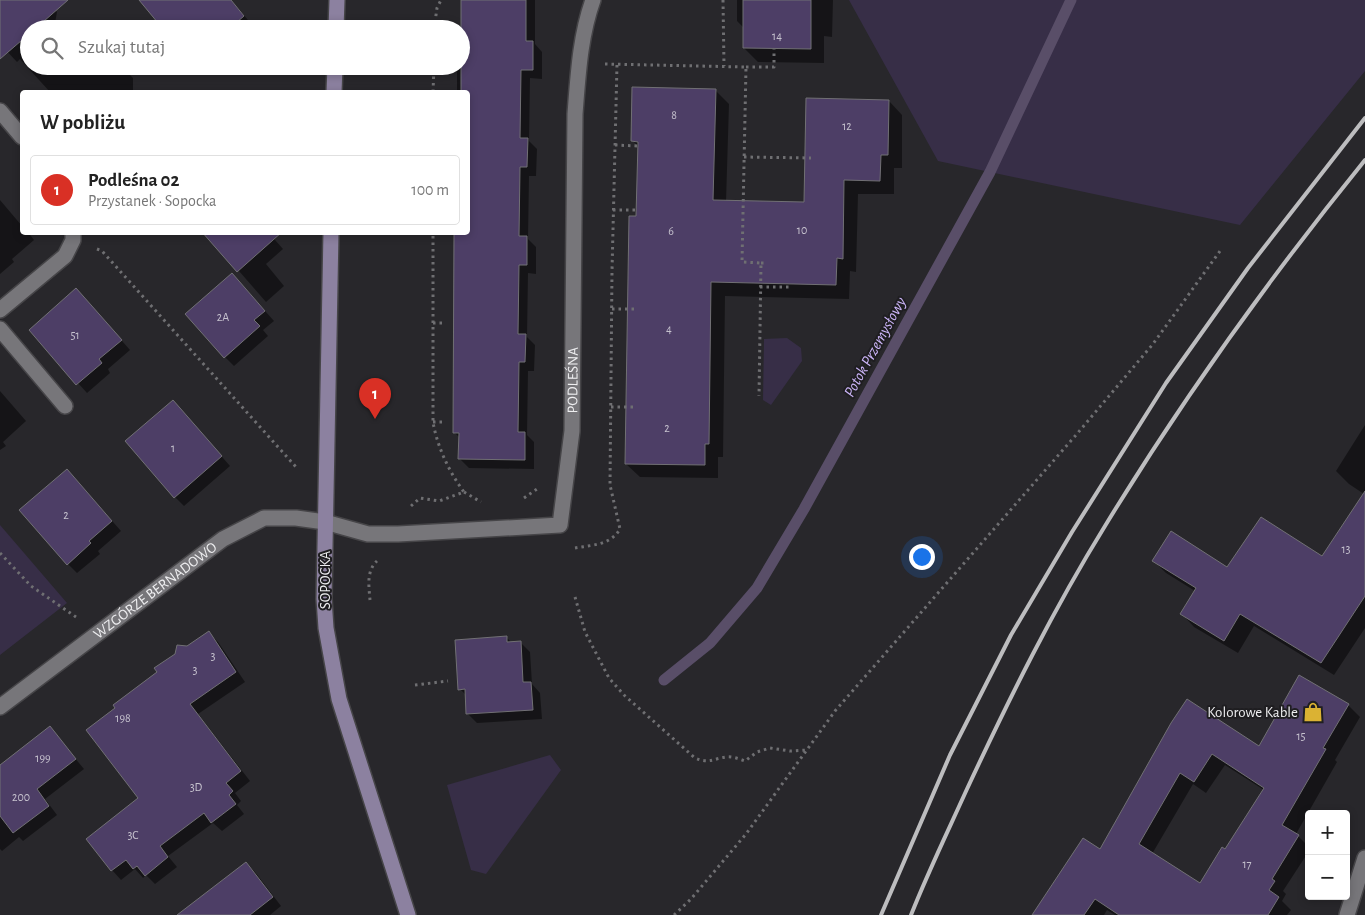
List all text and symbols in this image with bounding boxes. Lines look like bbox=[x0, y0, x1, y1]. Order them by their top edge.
search box bbox=[20, 20, 470, 75]
house number: 14 bbox=[772, 30, 782, 42]
icon: search bbox=[38, 34, 66, 62]
text: Szukaj tutaj bbox=[78, 38, 165, 57]
house number: 8 bbox=[671, 109, 677, 121]
text: W pobliżu bbox=[40, 112, 125, 133]
house number: 12 bbox=[842, 120, 852, 132]
text: Podleśna 02 bbox=[88, 171, 179, 190]
text: 1 bbox=[54, 182, 60, 198]
text: 100 m bbox=[411, 182, 449, 198]
text: Przystanek · Sopocka bbox=[88, 193, 216, 209]
house number: 10 bbox=[797, 224, 807, 236]
house number: 6 bbox=[668, 225, 674, 237]
water label: Potok Przemysłowy bbox=[841, 294, 909, 400]
house number: 2A bbox=[217, 311, 229, 323]
house number: 4 bbox=[666, 323, 672, 335]
house number: 51 bbox=[70, 329, 80, 341]
street label: PODLEŚNA bbox=[563, 347, 580, 414]
pin: 1 bbox=[359, 378, 391, 419]
house number: 2 bbox=[664, 422, 670, 434]
house number: 1 bbox=[171, 442, 175, 454]
house number: 2 bbox=[63, 509, 69, 521]
street label: WZGÓRZE BERNADOWO bbox=[91, 539, 219, 641]
house number: 13 bbox=[1341, 543, 1351, 555]
your location bbox=[909, 544, 935, 570]
street label: SOPOCKA bbox=[318, 550, 333, 609]
house number: 3 bbox=[211, 650, 216, 662]
house number: 3 bbox=[193, 664, 198, 676]
shop icon: Kolorowe Kable bbox=[1302, 701, 1324, 723]
place label: Kolorowe Kable bbox=[1207, 705, 1298, 720]
house number: 198 bbox=[115, 712, 131, 724]
house number: 15 bbox=[1296, 730, 1306, 742]
house number: 199 bbox=[35, 752, 51, 764]
house number: 3D bbox=[190, 781, 203, 793]
house number: 200 bbox=[12, 791, 30, 803]
map controls bbox=[1305, 810, 1350, 900]
button: + bbox=[1305, 810, 1350, 855]
house number: 3C bbox=[127, 829, 139, 841]
button: − bbox=[1305, 855, 1350, 900]
house number: 17 bbox=[1242, 858, 1252, 870]

